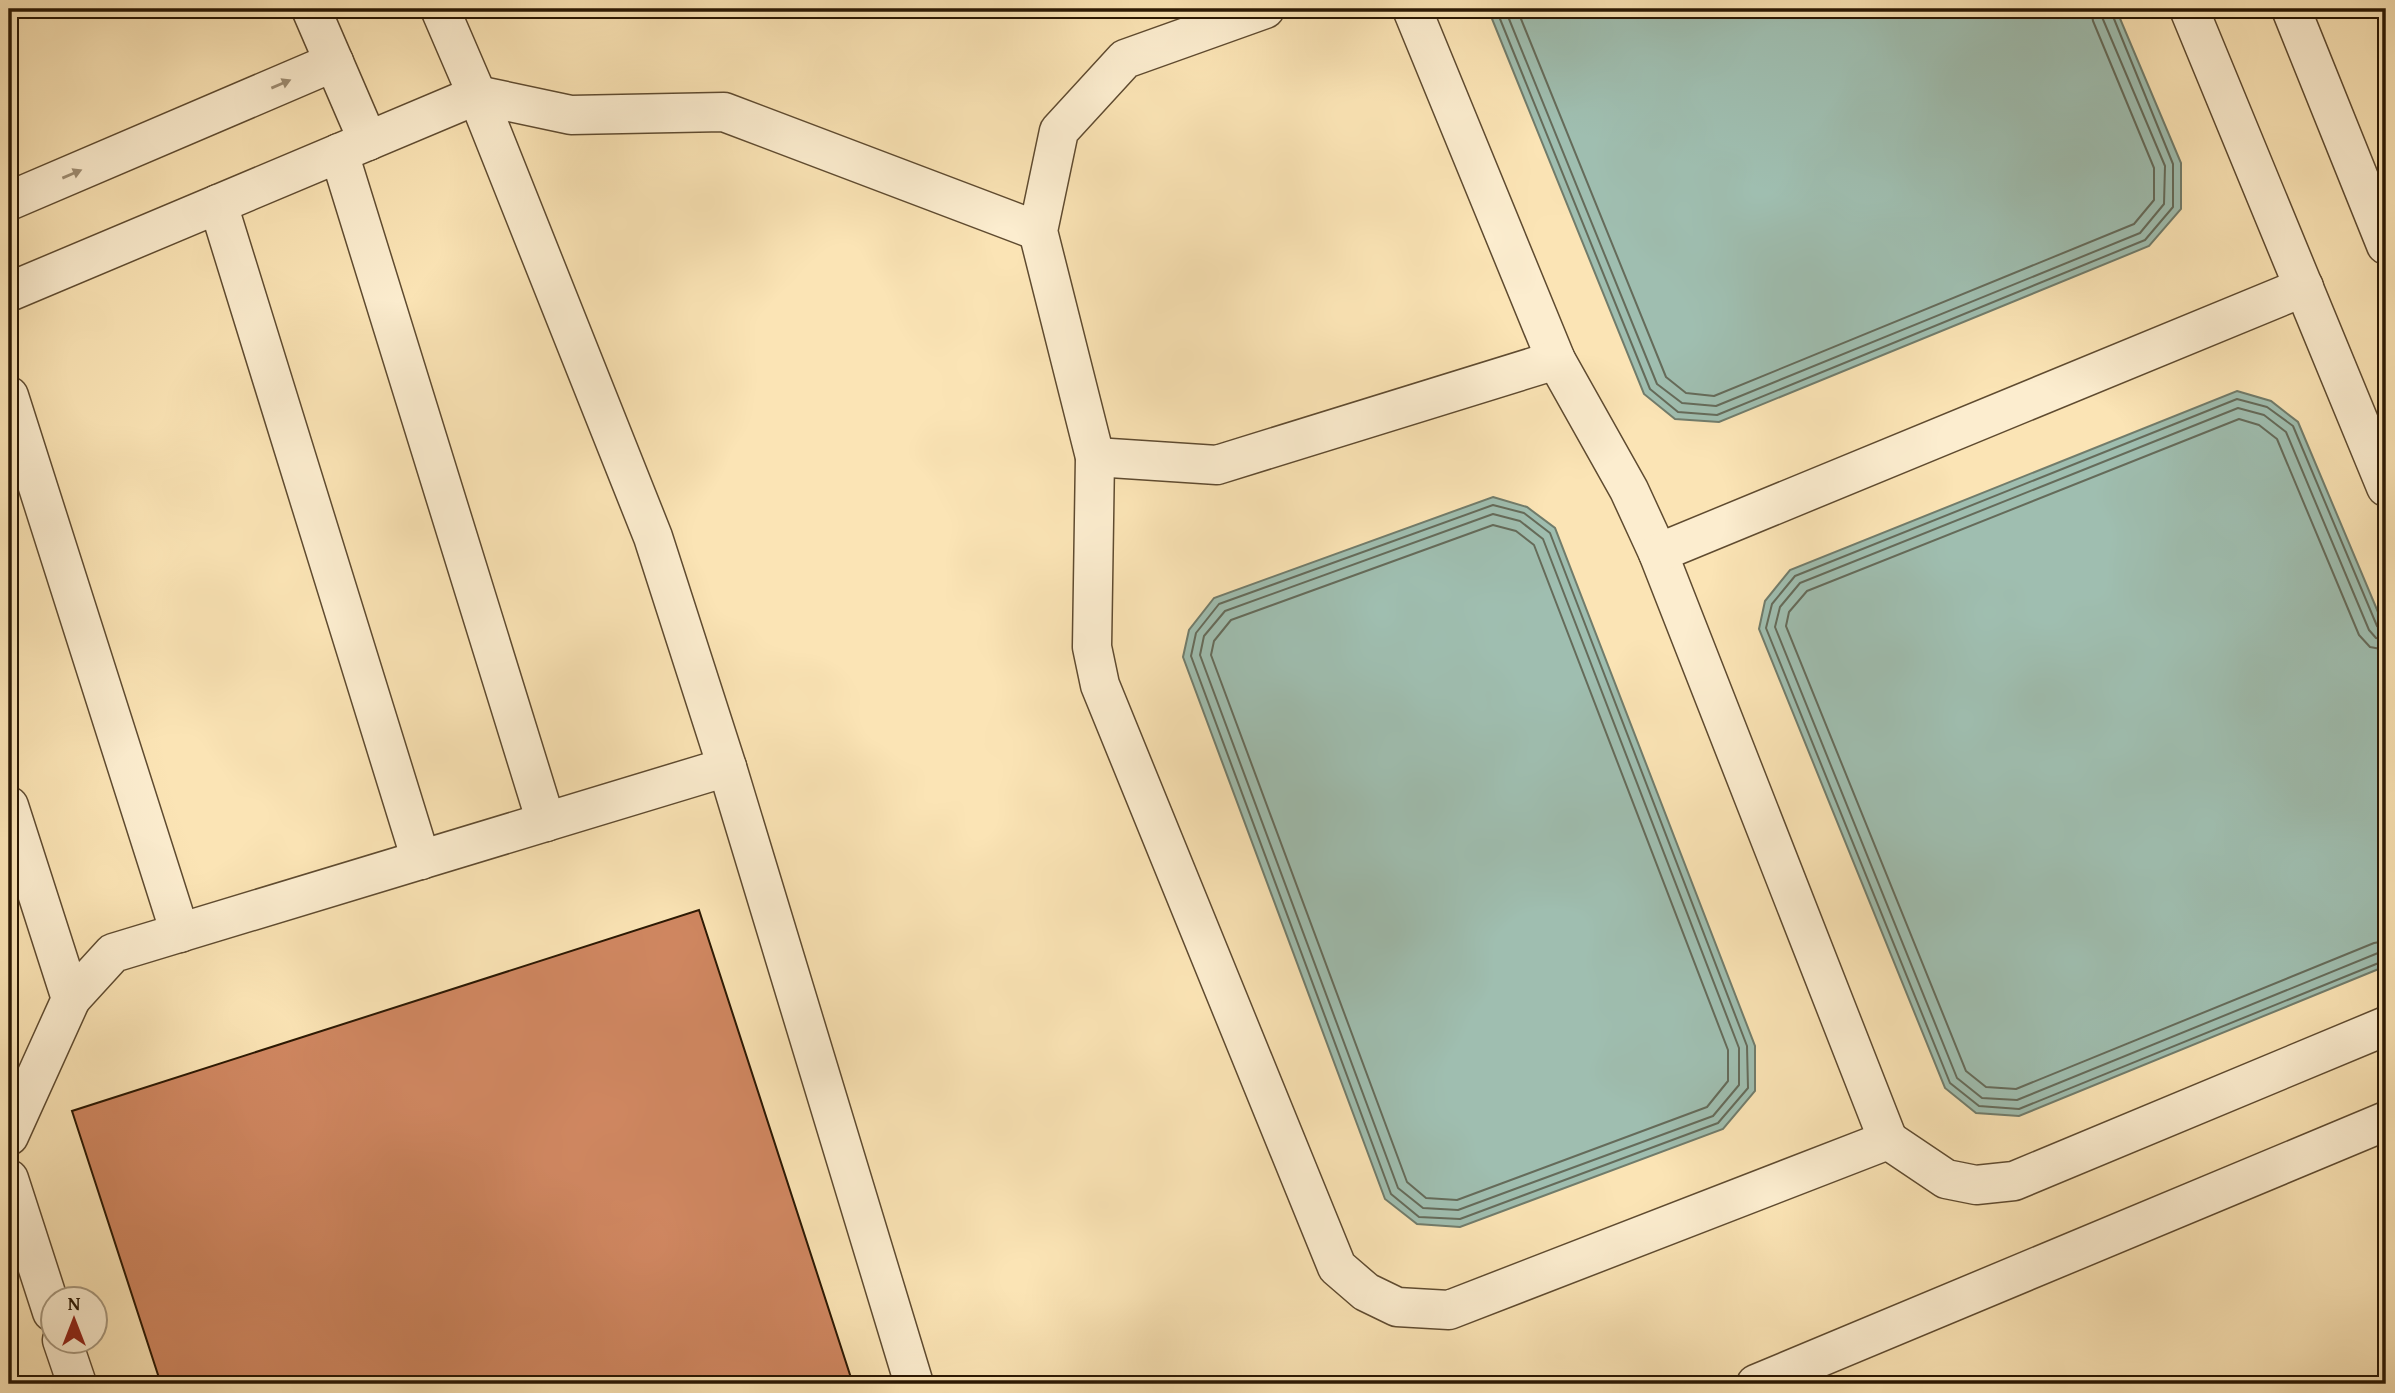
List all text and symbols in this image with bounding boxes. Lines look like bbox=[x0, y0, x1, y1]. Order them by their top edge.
one-way arrow bbox=[270, 79, 291, 90]
one-way arrow bbox=[61, 168, 82, 179]
north arrow bbox=[38, 1284, 108, 1354]
text: N bbox=[68, 1289, 81, 1317]

